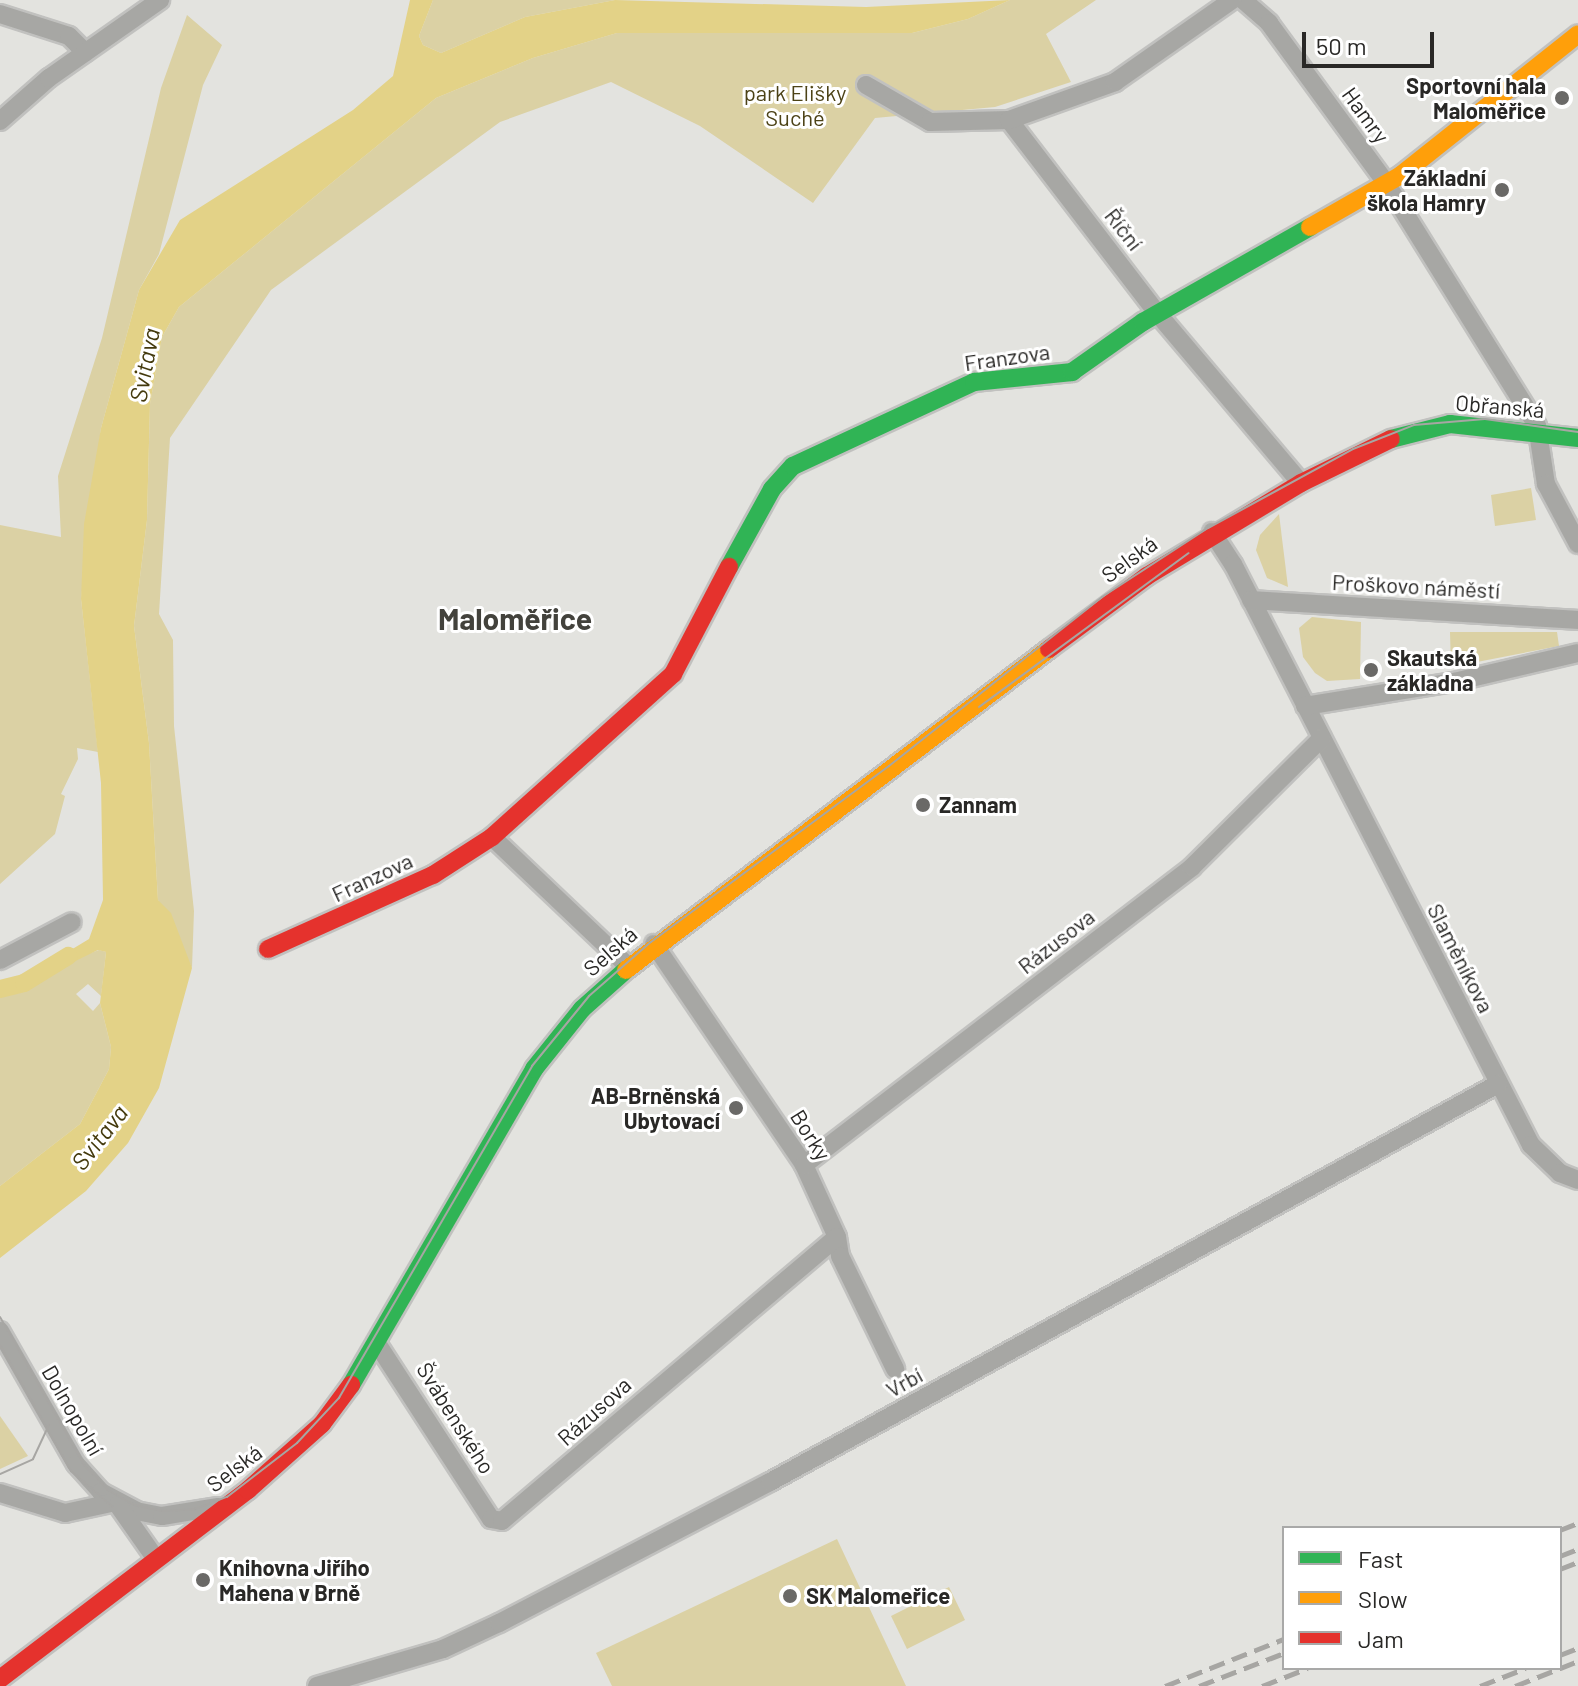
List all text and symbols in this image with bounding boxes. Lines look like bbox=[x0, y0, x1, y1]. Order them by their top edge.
scale bar bbox=[1306, 16, 1438, 66]
text: 50 m bbox=[1316, 31, 1367, 60]
place label: Sportovní hala Maloměřice bbox=[1406, 72, 1546, 124]
park label: park Elišky Suché bbox=[744, 79, 846, 130]
street label: Hamry bbox=[1337, 82, 1395, 148]
marker: Sportovní hala Maloměřice bbox=[1553, 89, 1571, 107]
place label: Základní škola Hamry bbox=[1367, 164, 1486, 216]
marker: Základní škola Hamry bbox=[1493, 181, 1511, 199]
street label: Říční bbox=[1099, 203, 1149, 255]
water label: Svitava bbox=[123, 326, 165, 404]
street label: Franzova bbox=[963, 338, 1051, 376]
street label: Obřanská bbox=[1454, 389, 1546, 423]
street label: Selská bbox=[1096, 530, 1162, 588]
street label: Proškovo náměstí bbox=[1331, 568, 1501, 604]
district label: Maloměřice bbox=[438, 600, 592, 636]
place label: Skautská základna bbox=[1387, 644, 1477, 696]
marker: Skautská základna bbox=[1362, 661, 1380, 679]
place label: Zannam bbox=[939, 792, 1017, 818]
marker: Zannam bbox=[914, 796, 932, 814]
street label: Franzova bbox=[327, 847, 417, 907]
street label: Slaměníkova bbox=[1422, 899, 1500, 1017]
street label: Rázusova bbox=[1012, 903, 1100, 979]
street label: Selská bbox=[578, 921, 642, 981]
place label: AB-Brněnská Ubytovací bbox=[591, 1082, 720, 1134]
water label: Svitava bbox=[65, 1099, 133, 1175]
marker: AB-Brněnská Ubytovací bbox=[727, 1099, 745, 1117]
street label: Borky bbox=[785, 1105, 837, 1165]
street label: Švábenského bbox=[411, 1357, 501, 1479]
street label: Dolnopolní bbox=[37, 1360, 109, 1460]
street label: Vrbí bbox=[881, 1361, 927, 1403]
street label: Rázusova bbox=[552, 1371, 636, 1451]
street label: Selská bbox=[201, 1439, 267, 1497]
legend bbox=[1282, 1526, 1562, 1670]
text: Fast bbox=[1358, 1544, 1403, 1573]
place label: Knihovna Jiřího Mahena v Brně bbox=[219, 1554, 370, 1606]
marker: Knihovna Jiřího Mahena v Brně bbox=[194, 1571, 212, 1589]
place label: SK Malomeřice bbox=[806, 1583, 950, 1609]
text: Slow bbox=[1358, 1584, 1407, 1613]
marker: SK Malomeřice bbox=[781, 1587, 799, 1605]
text: Jam bbox=[1358, 1624, 1404, 1653]

